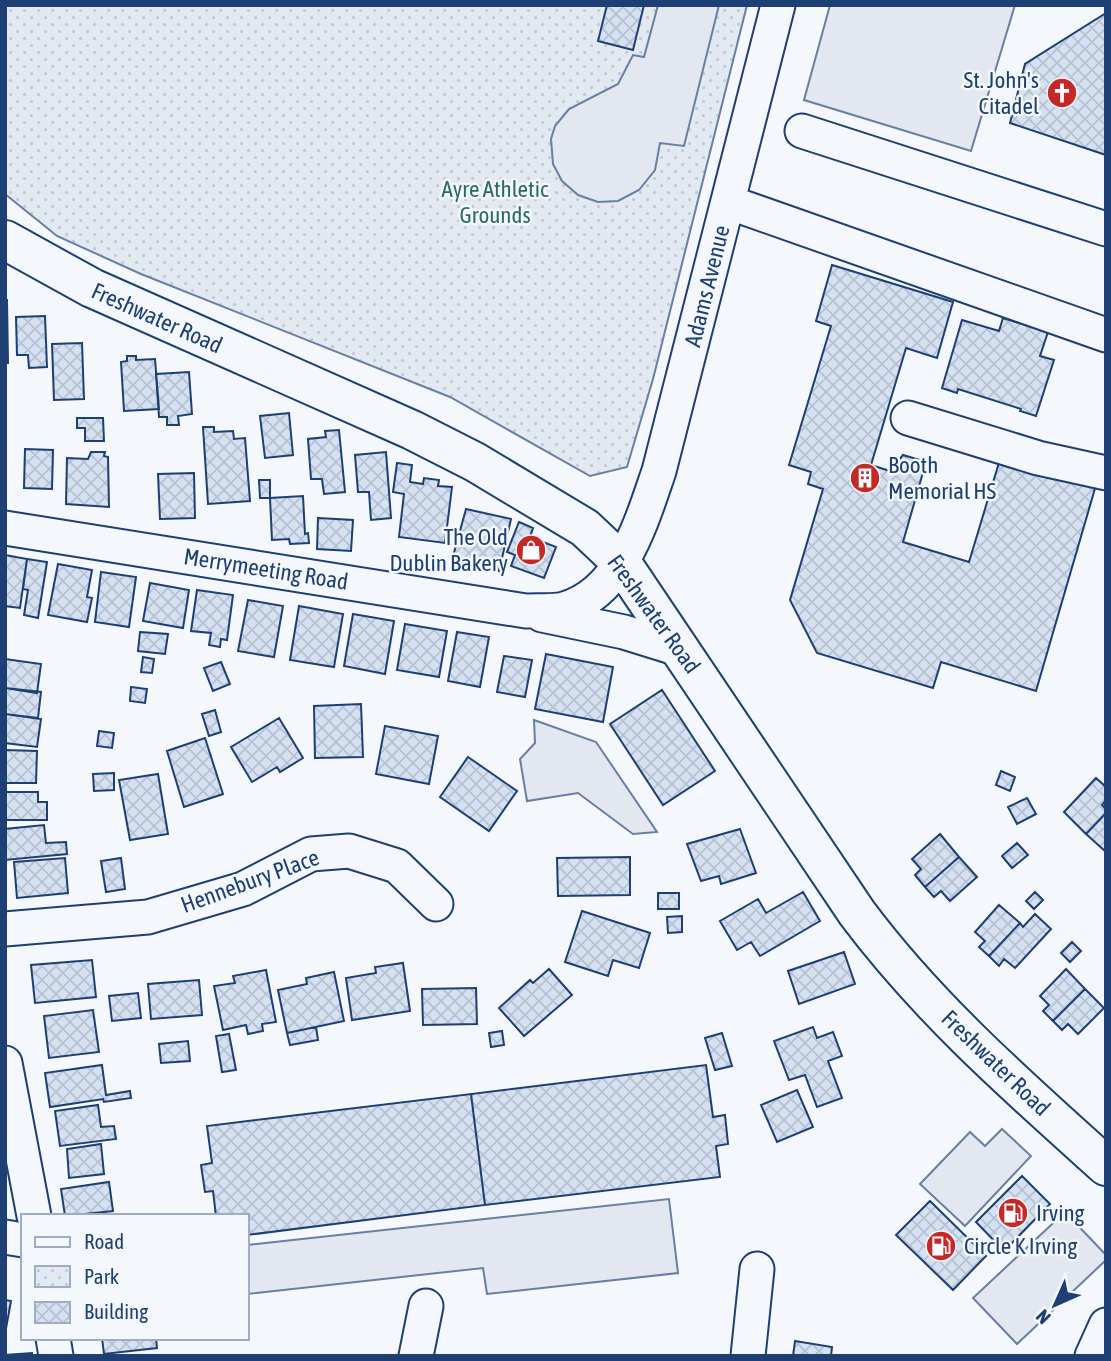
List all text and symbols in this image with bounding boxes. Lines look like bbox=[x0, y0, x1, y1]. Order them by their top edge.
place label: St. John's Citadel bbox=[964, 67, 1039, 119]
church icon: St. John's Citadel bbox=[1045, 76, 1079, 110]
park label: Ayre Athletic Grounds bbox=[442, 176, 549, 228]
street label: Adams Avenue bbox=[679, 223, 735, 349]
street label: Freshwater Road bbox=[88, 278, 226, 358]
place label: Booth Memorial HS bbox=[888, 452, 997, 504]
building icon: Booth Memorial HS bbox=[848, 461, 882, 495]
place label: The Old Dublin Bakery bbox=[389, 524, 508, 576]
shop icon: The Old Dublin Bakery bbox=[514, 533, 548, 567]
street label: Merrymeeting Road bbox=[182, 543, 350, 595]
street label: Freshwater Road bbox=[602, 550, 706, 678]
street label: Hennebury Place bbox=[177, 844, 323, 918]
street label: Freshwater Road bbox=[937, 1005, 1055, 1121]
fuel station icon: Irving bbox=[996, 1196, 1030, 1230]
place label: Irving bbox=[1036, 1200, 1085, 1226]
legend bbox=[21, 1214, 248, 1340]
text: Road bbox=[84, 1229, 124, 1253]
fuel station icon: Circle K Irving bbox=[924, 1229, 958, 1263]
place label: Circle K Irving bbox=[964, 1233, 1077, 1259]
text: Park bbox=[84, 1264, 119, 1288]
north arrow bbox=[1020, 1270, 1090, 1340]
text: Building bbox=[84, 1299, 148, 1323]
text: N bbox=[1031, 1305, 1055, 1329]

